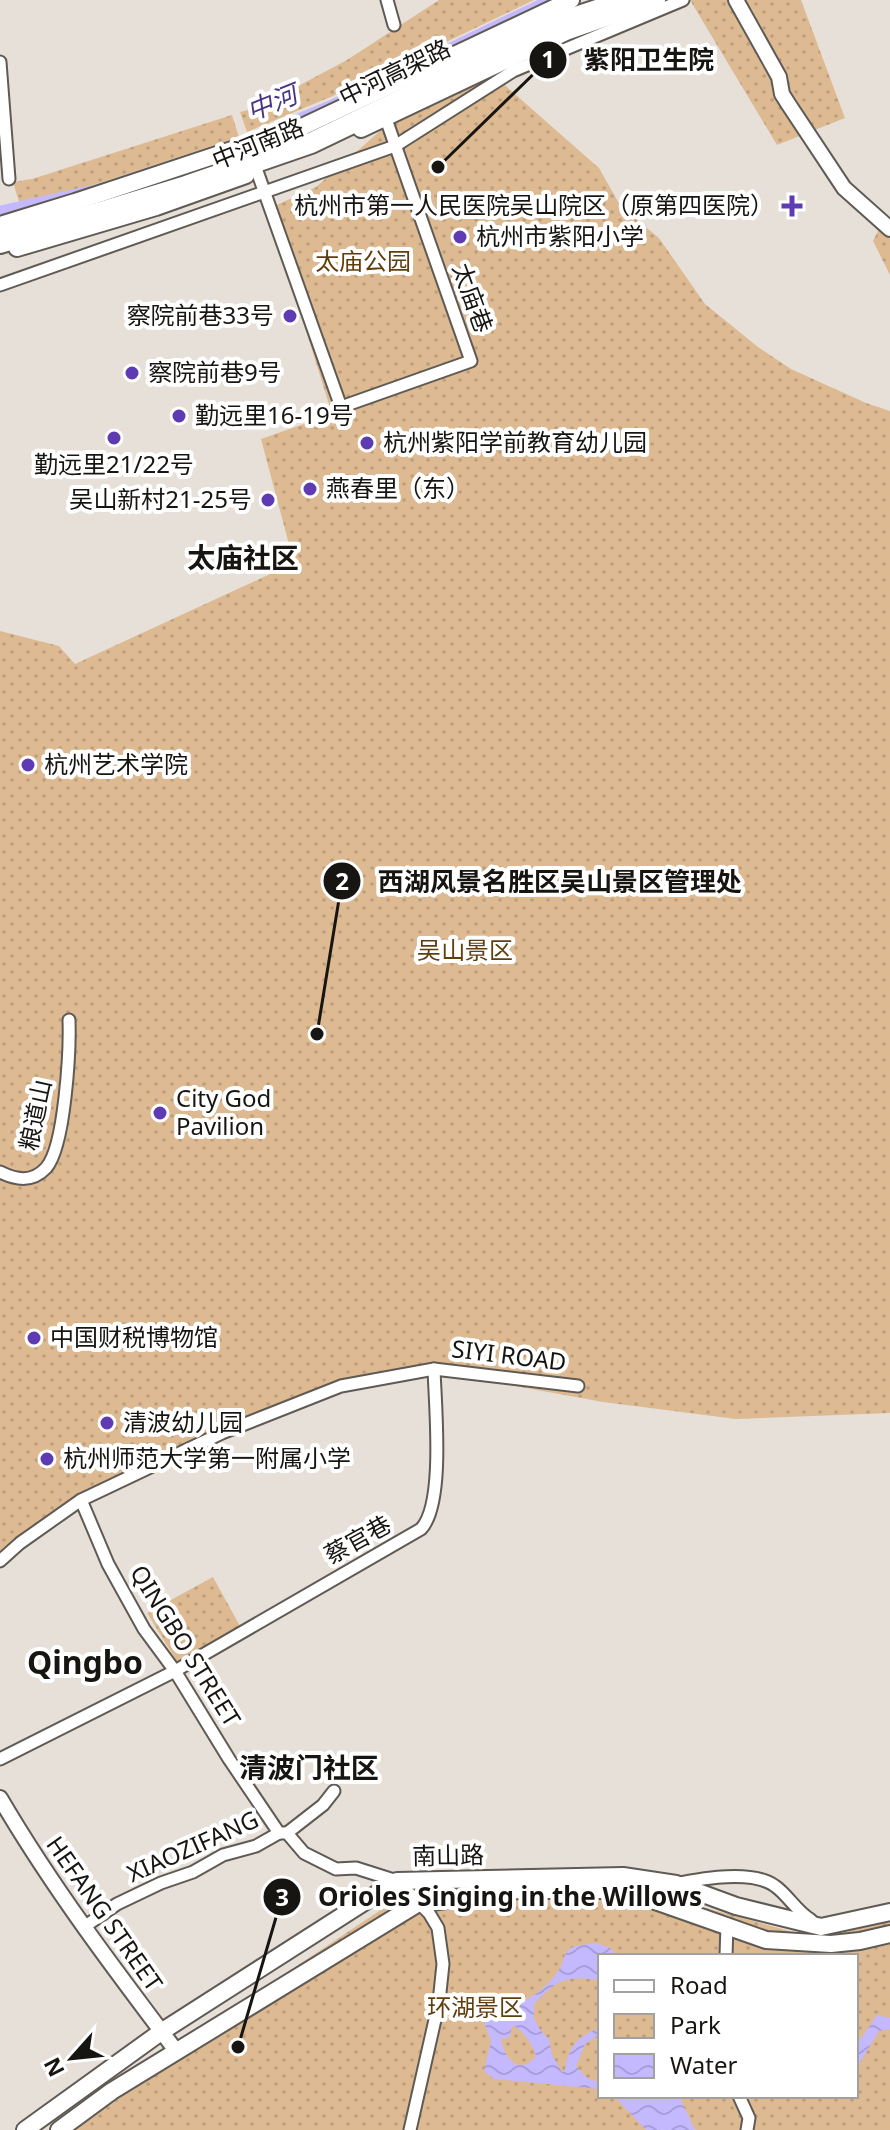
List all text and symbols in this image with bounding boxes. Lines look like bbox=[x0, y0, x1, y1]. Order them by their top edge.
street label: 中河高架路 bbox=[333, 31, 456, 113]
callout: 紫阳卫生院 bbox=[528, 35, 730, 85]
text: 紫阳卫生院 bbox=[584, 41, 714, 77]
text: 1 bbox=[541, 42, 555, 75]
water label: 中河 bbox=[241, 74, 307, 129]
street label: 中河南路 bbox=[207, 109, 308, 176]
place label: 杭州市第一人民医院吴山院区（原第四医院） bbox=[294, 188, 774, 221]
marker: 杭州市第一人民医院吴山院区（原第四医院） bbox=[781, 195, 803, 217]
place label: 杭州市紫阳小学 bbox=[476, 219, 644, 252]
marker: 杭州市紫阳小学 bbox=[451, 228, 469, 246]
park label: 太庙公园 bbox=[315, 244, 411, 277]
street label: 太庙巷 bbox=[446, 258, 501, 337]
place label: 察院前巷33号 bbox=[127, 298, 274, 331]
marker: 察院前巷33号 bbox=[281, 307, 299, 325]
place label: 察院前巷9号 bbox=[148, 355, 282, 388]
marker: 察院前巷9号 bbox=[123, 364, 141, 382]
place label: 勤远里16-19号 bbox=[195, 398, 354, 431]
marker: 勤远里16-19号 bbox=[170, 407, 188, 425]
place label: 杭州紫阳学前教育幼儿园 bbox=[383, 425, 647, 458]
marker: 勤远里21/22号 bbox=[105, 429, 123, 447]
marker: 杭州紫阳学前教育幼儿园 bbox=[358, 434, 376, 452]
place label: 勤远里21/22号 bbox=[34, 447, 194, 480]
place label: 燕春里（东） bbox=[326, 471, 470, 504]
marker: 燕春里（东） bbox=[301, 480, 319, 498]
place label: 吴山新村21-25号 bbox=[69, 482, 252, 515]
marker: 吴山新村21-25号 bbox=[259, 491, 277, 509]
district label: 太庙社区 bbox=[187, 538, 299, 576]
place label: 杭州艺术学院 bbox=[44, 747, 188, 780]
marker: 杭州艺术学院 bbox=[19, 756, 37, 774]
callout: 西湖风景名胜区吴山景区管理处 bbox=[322, 856, 758, 906]
text: 西湖风景名胜区吴山景区管理处 bbox=[378, 863, 742, 899]
text: 2 bbox=[335, 864, 349, 897]
park label: 吴山景区 bbox=[417, 933, 513, 966]
street label: 粮道山 bbox=[11, 1076, 58, 1153]
place label: City God Pavilion bbox=[176, 1081, 271, 1142]
marker: City God Pavilion bbox=[151, 1104, 169, 1122]
place label: 中国财税博物馆 bbox=[50, 1320, 218, 1353]
marker: 中国财税博物馆 bbox=[25, 1329, 43, 1347]
street label: SIYI ROAD bbox=[450, 1331, 568, 1378]
place label: 清波幼儿园 bbox=[123, 1405, 243, 1438]
marker: 清波幼儿园 bbox=[98, 1414, 116, 1432]
place label: 杭州师范大学第一附属小学 bbox=[63, 1441, 351, 1474]
marker: 杭州师范大学第一附属小学 bbox=[38, 1450, 56, 1468]
street label: 蔡官巷 bbox=[318, 1507, 397, 1571]
street label: QINGBO STREET bbox=[123, 1558, 250, 1733]
district label: Qingbo bbox=[27, 1640, 143, 1683]
district label: 清波门社区 bbox=[239, 1748, 379, 1786]
street label: XIAOZIFANG bbox=[122, 1802, 263, 1889]
street label: HEFANG STREET bbox=[40, 1829, 171, 1998]
street label: 南山路 bbox=[412, 1837, 484, 1872]
callout: Orioles Singing in the Willows bbox=[262, 1872, 718, 1922]
text: Orioles Singing in the Willows bbox=[318, 1878, 702, 1914]
text: 3 bbox=[275, 1880, 289, 1913]
legend bbox=[598, 1954, 858, 2098]
text: Road bbox=[670, 1968, 728, 2001]
park label: 环湖景区 bbox=[427, 1990, 523, 2023]
text: Park bbox=[670, 2008, 721, 2041]
north arrow bbox=[32, 2018, 112, 2098]
text: Water bbox=[670, 2048, 738, 2081]
text: N bbox=[36, 2053, 71, 2082]

